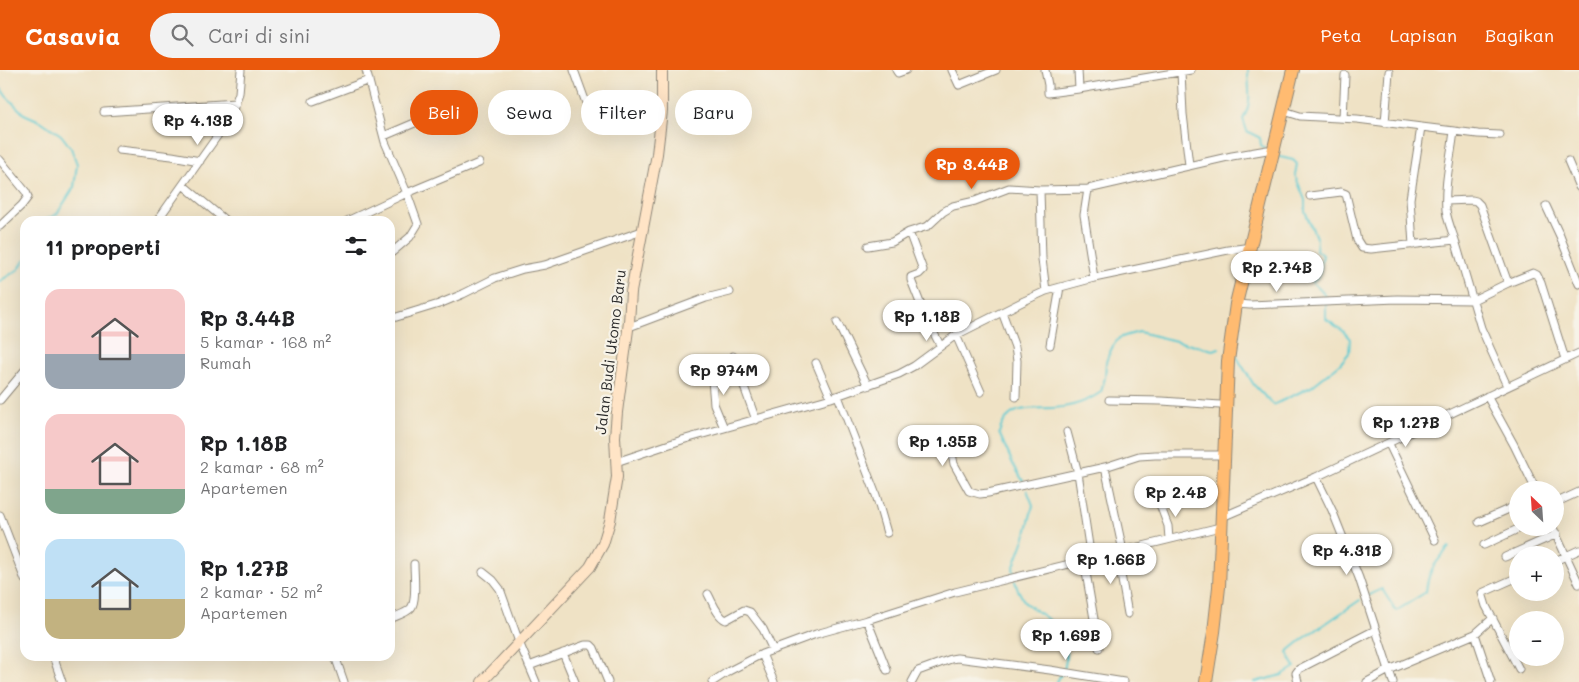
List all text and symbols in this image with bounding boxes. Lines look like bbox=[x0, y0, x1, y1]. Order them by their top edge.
search box bbox=[150, 13, 500, 58]
text: Casavia bbox=[25, 20, 120, 51]
icon: search bbox=[168, 21, 196, 49]
text: Cari di sini bbox=[208, 23, 310, 48]
text: Peta bbox=[1320, 23, 1362, 47]
text: Lapisan bbox=[1390, 23, 1457, 47]
text: Bagikan bbox=[1485, 23, 1554, 47]
chip: Beli bbox=[410, 90, 478, 135]
chip: Sewa bbox=[488, 90, 571, 135]
chip: Filter bbox=[581, 90, 665, 135]
chip: Baru bbox=[675, 90, 752, 135]
pin: Rp 4.13B bbox=[146, 104, 250, 146]
text: Rp 4.13B bbox=[163, 109, 233, 130]
pin: Rp 3.44B bbox=[920, 148, 1024, 190]
text: Rp 3.44B bbox=[936, 153, 1008, 174]
icon: filters bbox=[342, 232, 370, 260]
text: 11 properti bbox=[45, 233, 161, 260]
pin: Rp 2.74B bbox=[1225, 250, 1329, 293]
text: Rp 2.74B bbox=[1242, 256, 1312, 277]
street label: Jalan Budi Utomo Baru bbox=[590, 268, 630, 435]
pin: Rp 1.18B bbox=[875, 300, 979, 342]
text: Rp 3.44B bbox=[200, 304, 295, 331]
text: Rp 1.18B bbox=[894, 305, 960, 326]
icon: home bbox=[85, 309, 145, 369]
text: 5 kamar · 168 m² bbox=[200, 331, 331, 352]
text: Rumah bbox=[200, 352, 251, 373]
pin: Rp 974M bbox=[678, 354, 770, 396]
text: Rp 974M bbox=[690, 359, 758, 380]
pin: Rp 1.27B bbox=[1354, 406, 1458, 448]
text: Rp 1.27B bbox=[1372, 411, 1440, 432]
pin: Rp 1.35B bbox=[891, 424, 995, 467]
text: Rp 1.18B bbox=[200, 429, 288, 456]
text: Rp 1.35B bbox=[909, 430, 977, 451]
icon: home bbox=[85, 434, 145, 494]
text: 2 kamar · 68 m² bbox=[200, 456, 324, 477]
pin: Rp 2.4B bbox=[1130, 476, 1222, 518]
text: Apartemen bbox=[200, 477, 287, 498]
text: Rp 2.4B bbox=[1145, 481, 1207, 502]
north arrow bbox=[1509, 481, 1564, 536]
map controls bbox=[1509, 481, 1564, 666]
pin: Rp 4.31B bbox=[1295, 534, 1399, 576]
text: Rp 4.31B bbox=[1312, 539, 1382, 560]
pin: Rp 1.66B bbox=[1059, 542, 1163, 585]
button: + bbox=[1509, 546, 1564, 601]
text: Rp 1.66B bbox=[1076, 548, 1146, 569]
text: Rp 1.27B bbox=[200, 554, 289, 581]
icon: home bbox=[85, 559, 145, 619]
text: 2 kamar · 52 m² bbox=[200, 581, 323, 602]
text: Apartemen bbox=[200, 602, 287, 623]
button: − bbox=[1509, 611, 1564, 666]
pin: Rp 1.69B bbox=[1014, 618, 1118, 661]
text: Rp 1.69B bbox=[1031, 624, 1101, 645]

